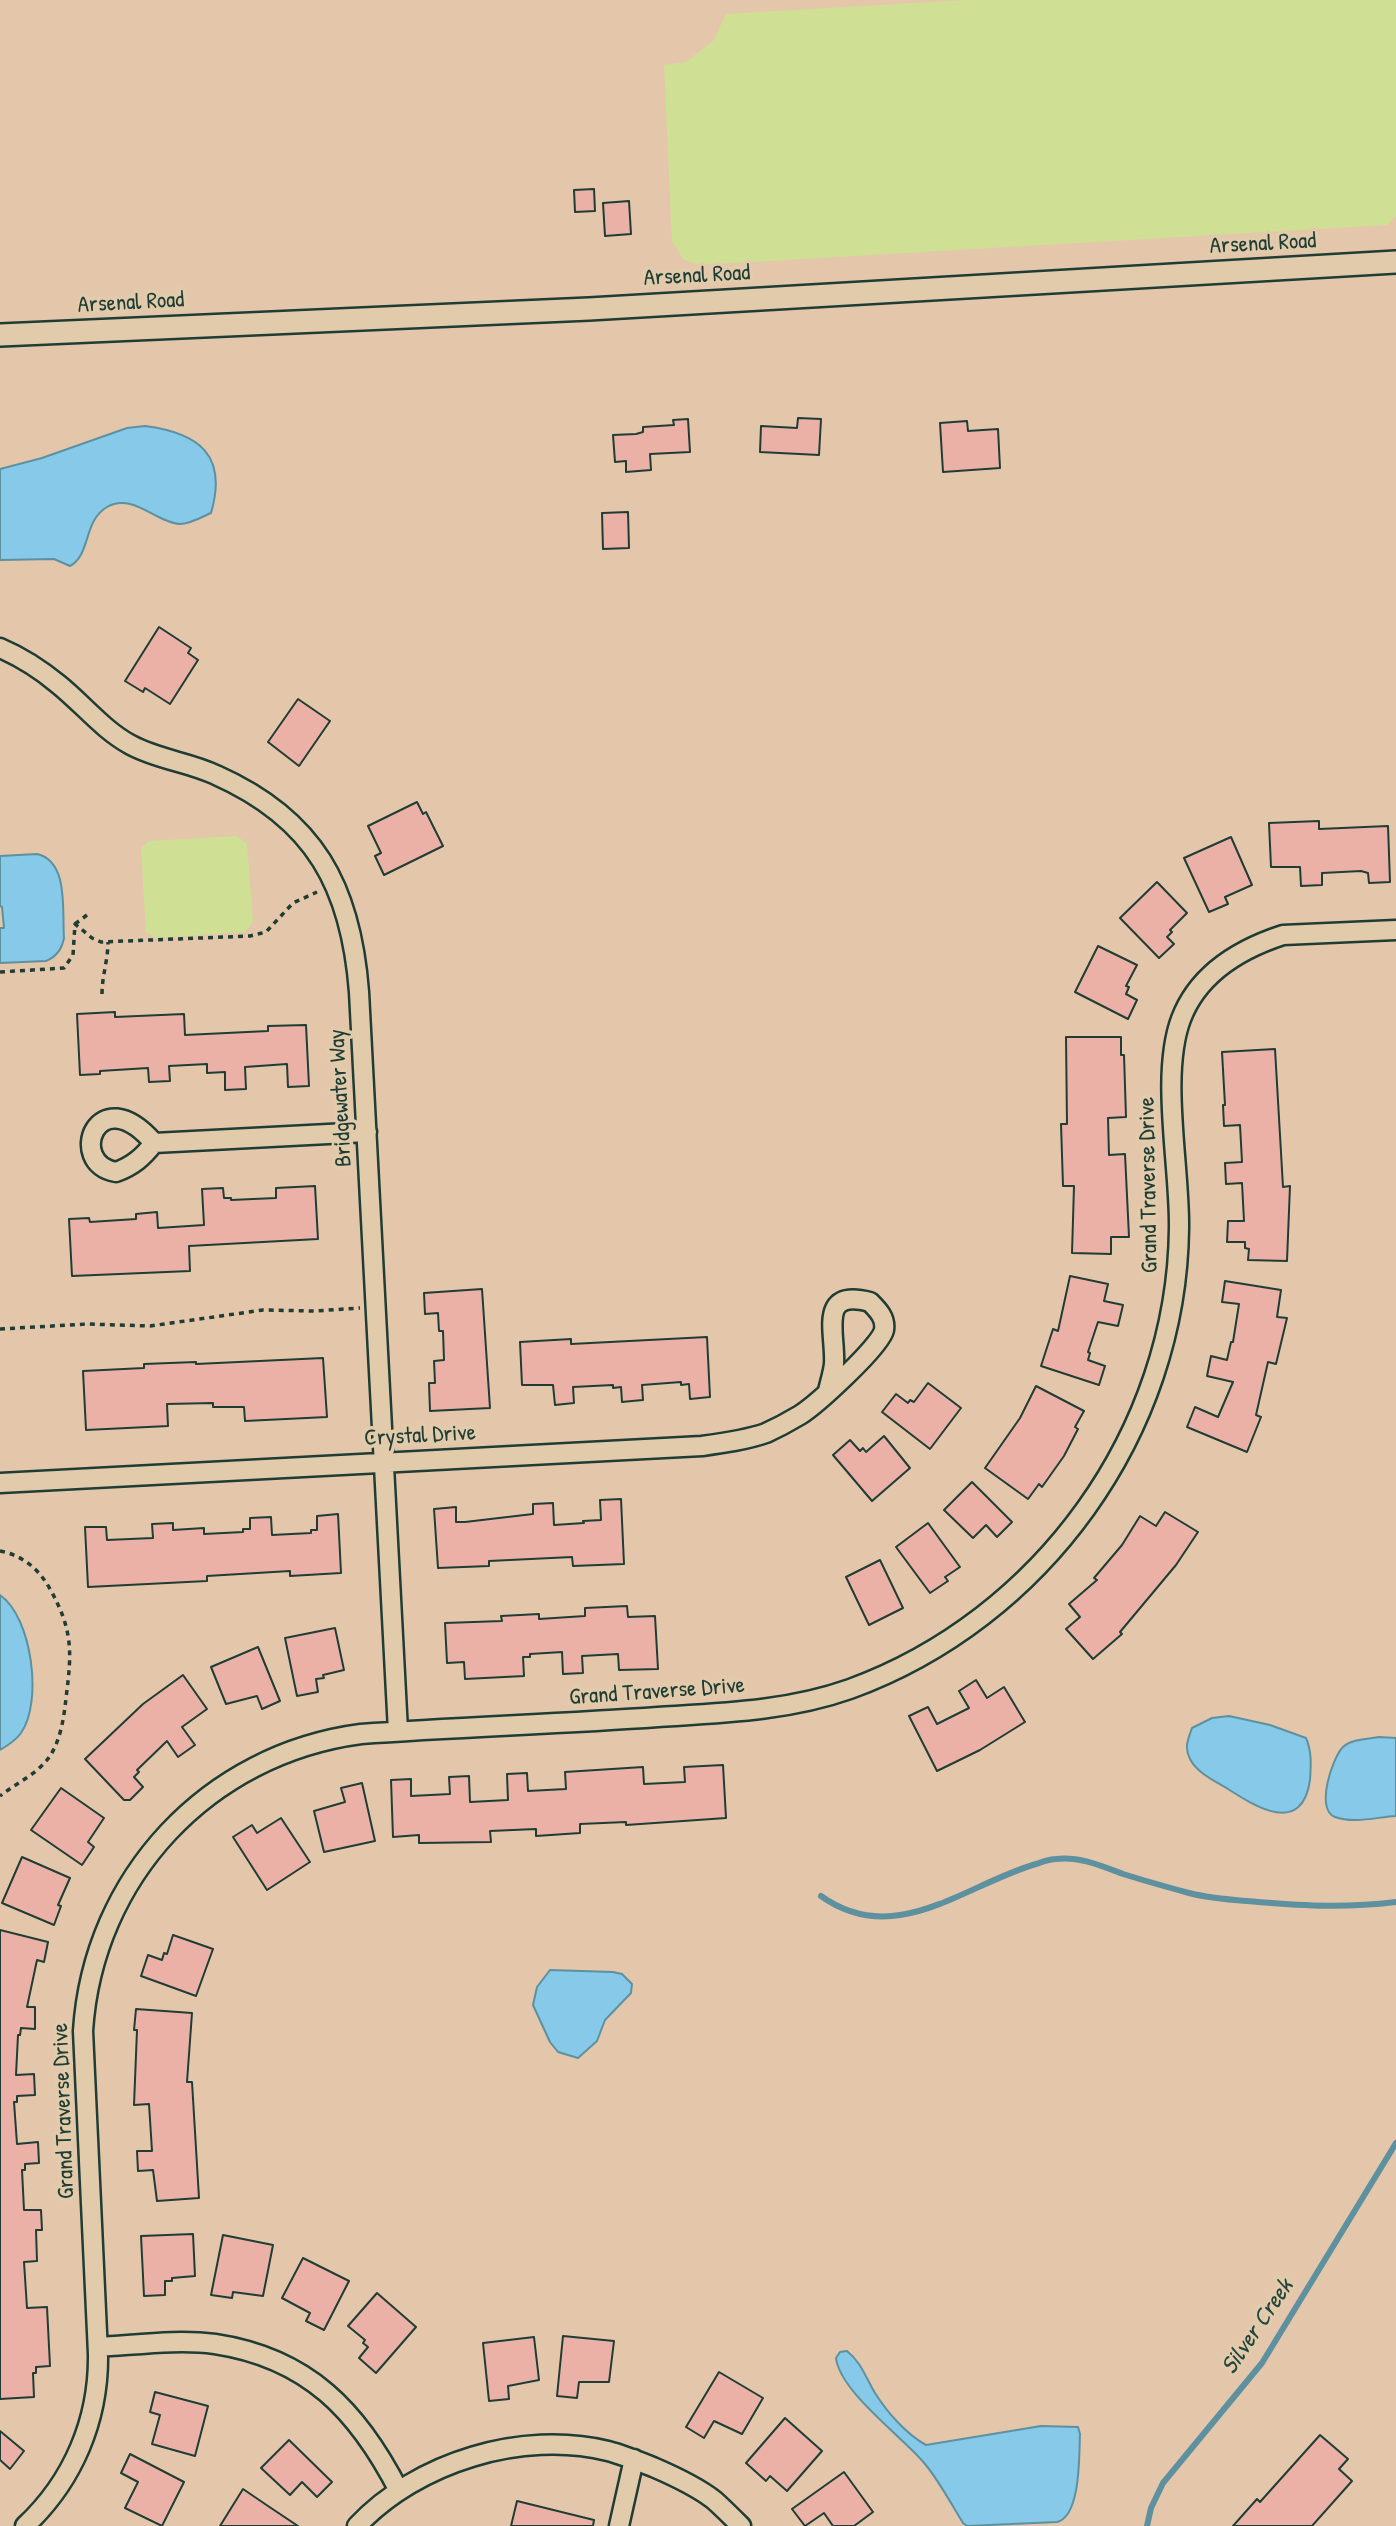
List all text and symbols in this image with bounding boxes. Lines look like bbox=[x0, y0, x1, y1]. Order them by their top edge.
street label: Arsenal Road bbox=[1209, 227, 1317, 261]
street label: Arsenal Road bbox=[643, 259, 751, 293]
street label: Arsenal Road bbox=[77, 286, 185, 320]
street label: Bridgewater Way bbox=[324, 1028, 358, 1168]
street label: Grand Traverse Drive bbox=[1134, 1097, 1164, 1273]
street label: Crystal Drive bbox=[364, 1419, 476, 1453]
street label: Grand Traverse Drive bbox=[568, 1672, 746, 1712]
street label: Grand Traverse Drive bbox=[47, 2023, 81, 2199]
water label: Silver Creek bbox=[1216, 2274, 1300, 2380]

